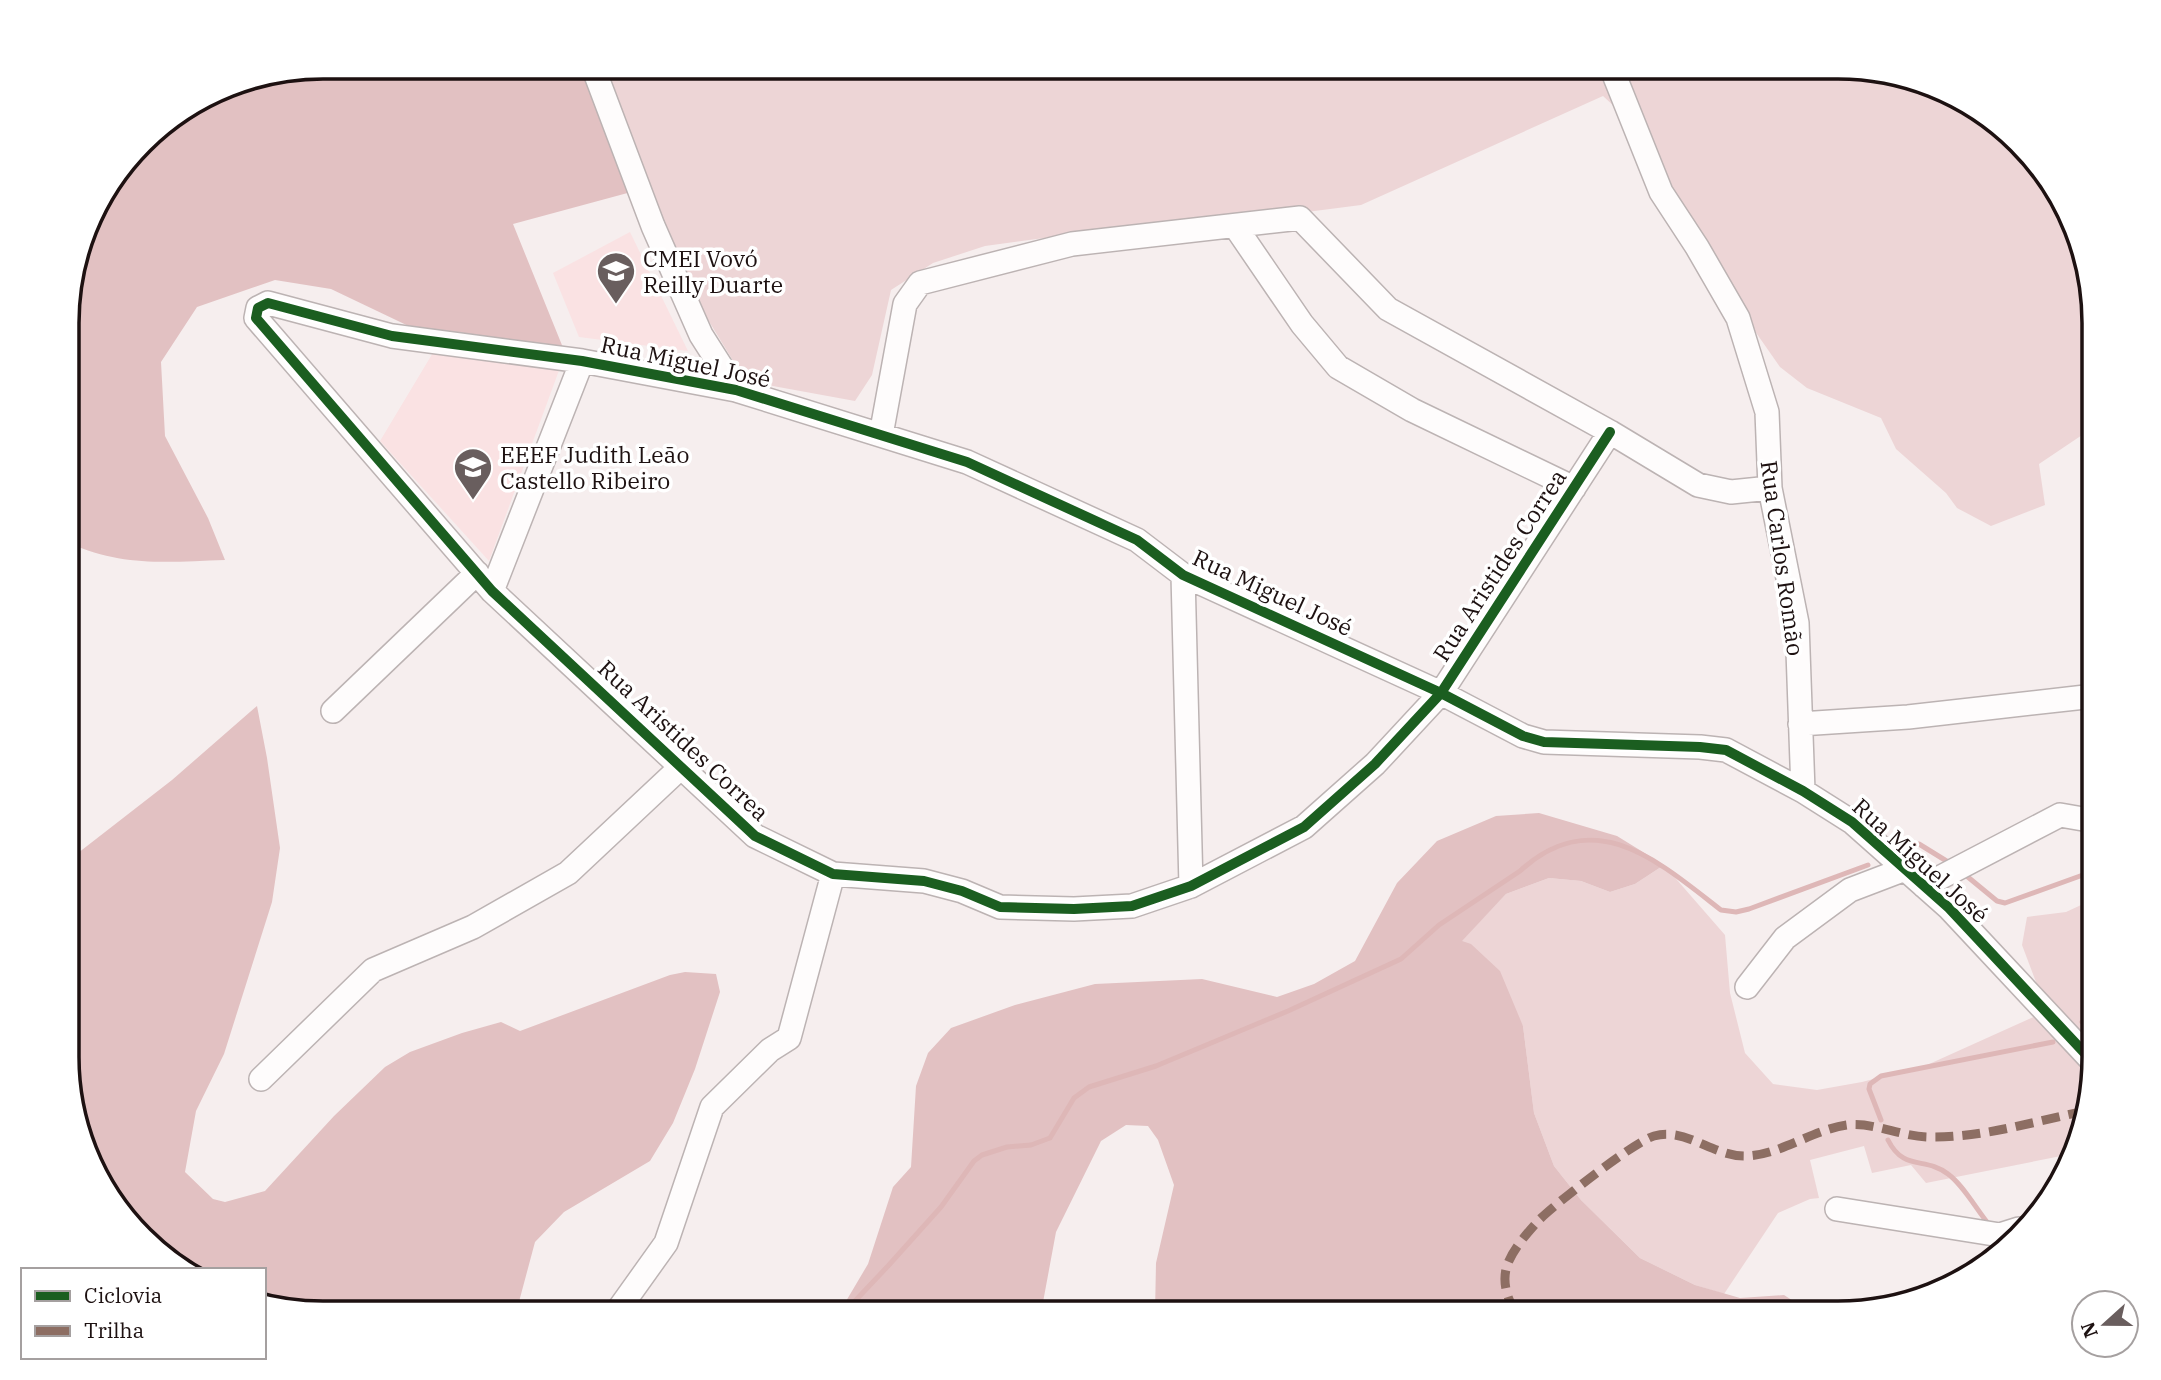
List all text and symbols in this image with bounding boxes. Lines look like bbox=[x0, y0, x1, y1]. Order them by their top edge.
place label: CMEI Vovó Reilly Duarte bbox=[643, 243, 783, 299]
school or university icon: CMEI Vovó Reilly Duarte bbox=[595, 250, 637, 305]
street label: Rua Miguel José bbox=[598, 328, 774, 394]
place label: EEEF Judith Leão Castello Ribeiro bbox=[500, 439, 689, 495]
school or university icon: EEEF Judith Leão Castello Ribeiro bbox=[452, 446, 494, 501]
street label: Rua Carlos Romão bbox=[1754, 458, 1812, 658]
street label: Rua Aristides Correa bbox=[1426, 463, 1572, 667]
street label: Rua Miguel José bbox=[1188, 542, 1358, 642]
street label: Rua Aristides Correa bbox=[592, 653, 776, 827]
street label: Rua Miguel José bbox=[1847, 791, 1995, 929]
legend bbox=[21, 1268, 266, 1359]
text: Ciclovia bbox=[84, 1281, 162, 1309]
north arrow bbox=[2070, 1289, 2140, 1359]
text: Trilha bbox=[84, 1316, 144, 1344]
text: N bbox=[2075, 1319, 2103, 1341]

